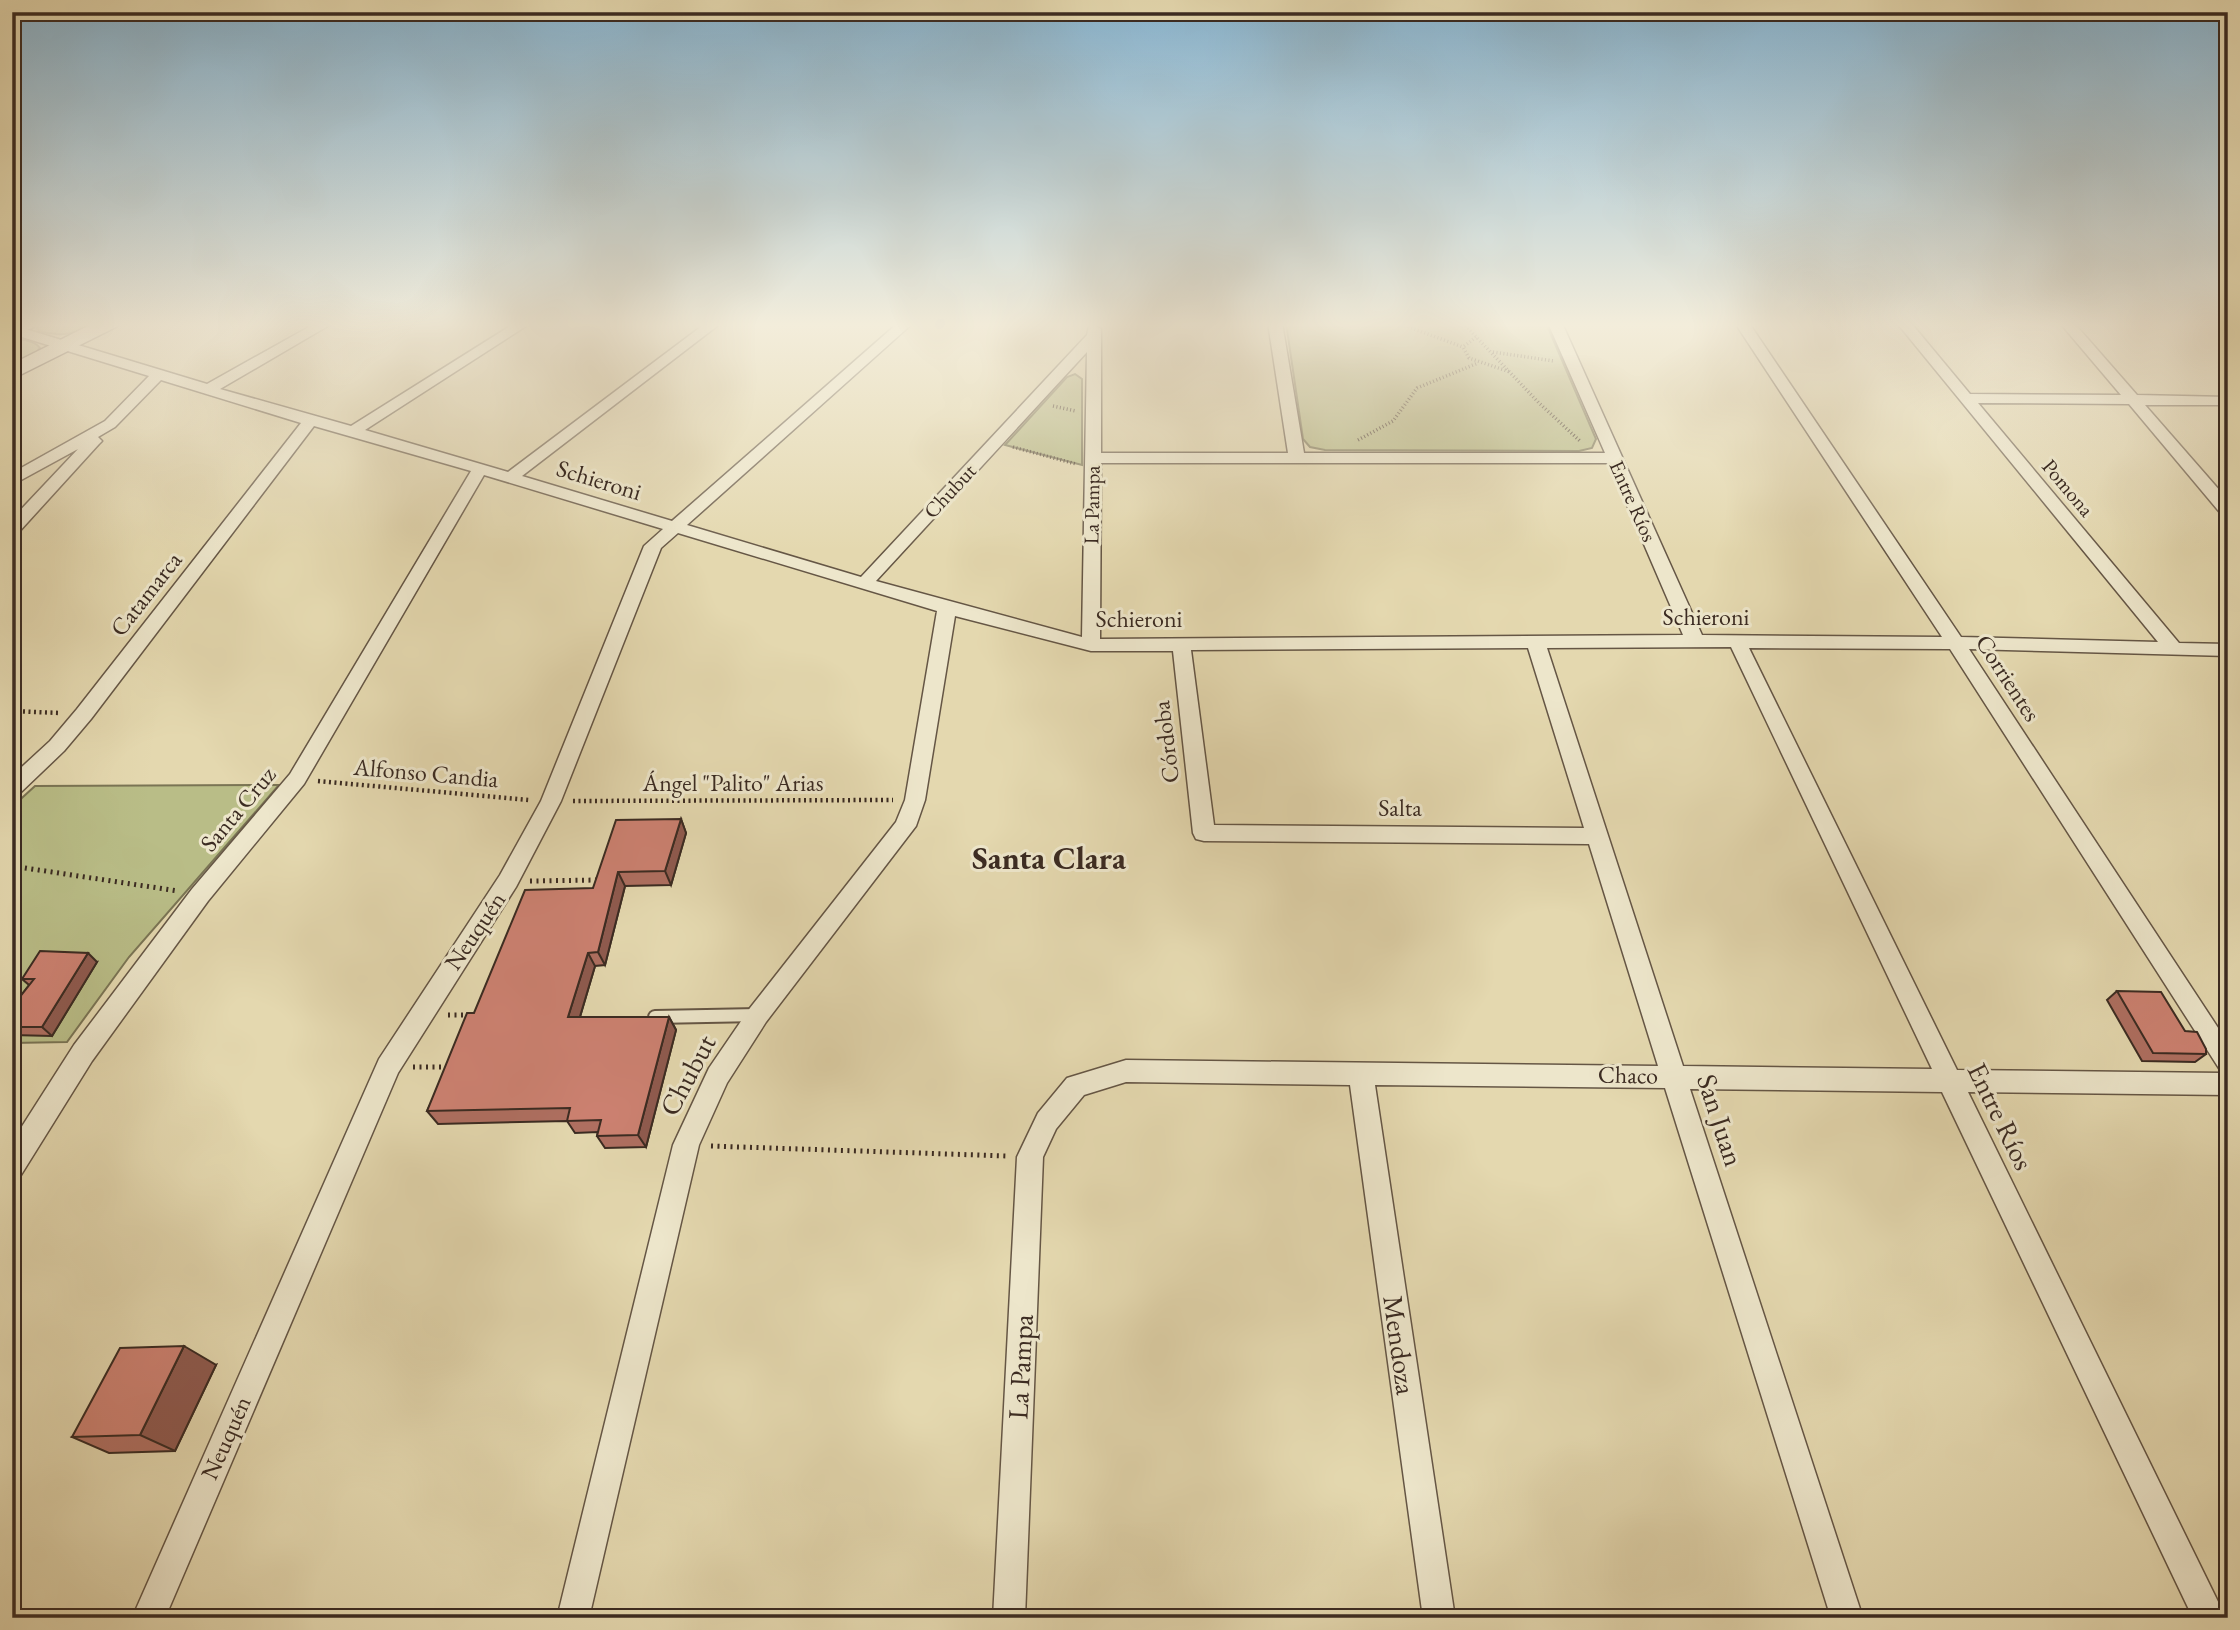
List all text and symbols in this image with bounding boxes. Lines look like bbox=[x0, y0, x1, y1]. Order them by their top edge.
street label: Schieroni bbox=[553, 452, 645, 507]
street label: Pomona bbox=[2036, 453, 2101, 523]
street label: Entre Ríos bbox=[1604, 456, 1663, 546]
street label: Chubut bbox=[918, 457, 982, 524]
street label: La Pampa bbox=[1077, 465, 1106, 545]
street label: Catamarca bbox=[103, 545, 189, 642]
street label: Schieroni bbox=[1663, 601, 1750, 632]
street label: Schieroni bbox=[1096, 603, 1183, 634]
street label: Corrientes bbox=[1969, 628, 2048, 727]
street label: Córdoba bbox=[1145, 699, 1186, 785]
street label: Alfonso Candia bbox=[351, 751, 500, 794]
street label: Santa Cruz bbox=[193, 760, 282, 858]
street label: Ángel "Palito" Arias bbox=[642, 767, 823, 798]
street label: Salta bbox=[1378, 792, 1422, 823]
district label: Santa Clara bbox=[972, 837, 1127, 879]
street label: Neuquén bbox=[437, 885, 512, 976]
street label: Chubut bbox=[651, 1028, 723, 1122]
street label: Entre Ríos bbox=[1960, 1056, 2042, 1176]
street label: Chaco bbox=[1598, 1058, 1658, 1091]
street label: San Juan bbox=[1689, 1069, 1753, 1171]
street label: Mendoza bbox=[1375, 1293, 1425, 1398]
street label: La Pampa bbox=[999, 1313, 1041, 1421]
street label: Neuquén bbox=[193, 1391, 258, 1484]

